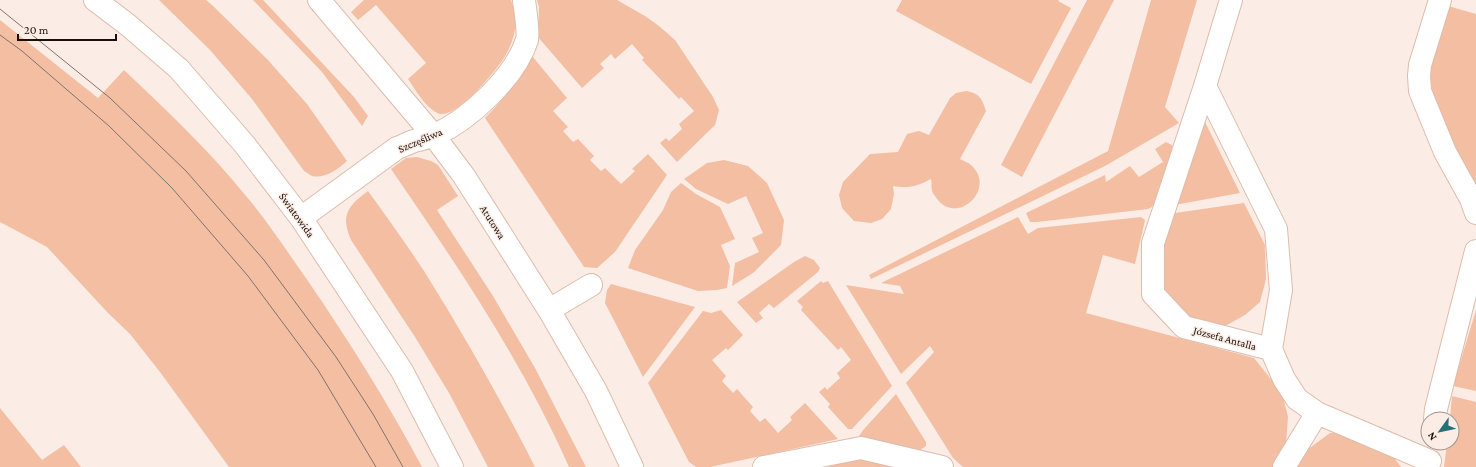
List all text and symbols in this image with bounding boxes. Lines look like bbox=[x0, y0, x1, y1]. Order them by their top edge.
scale bar bbox=[18, 16, 116, 42]
text: 20 m bbox=[24, 23, 49, 37]
street label: Szczęśliwa bbox=[396, 125, 444, 156]
street label: Światowida bbox=[277, 190, 317, 240]
street label: Atutowa bbox=[478, 203, 508, 241]
street label: Józsefa Antalla bbox=[1191, 324, 1258, 353]
north arrow bbox=[1420, 411, 1460, 451]
text: N bbox=[1424, 430, 1439, 443]

